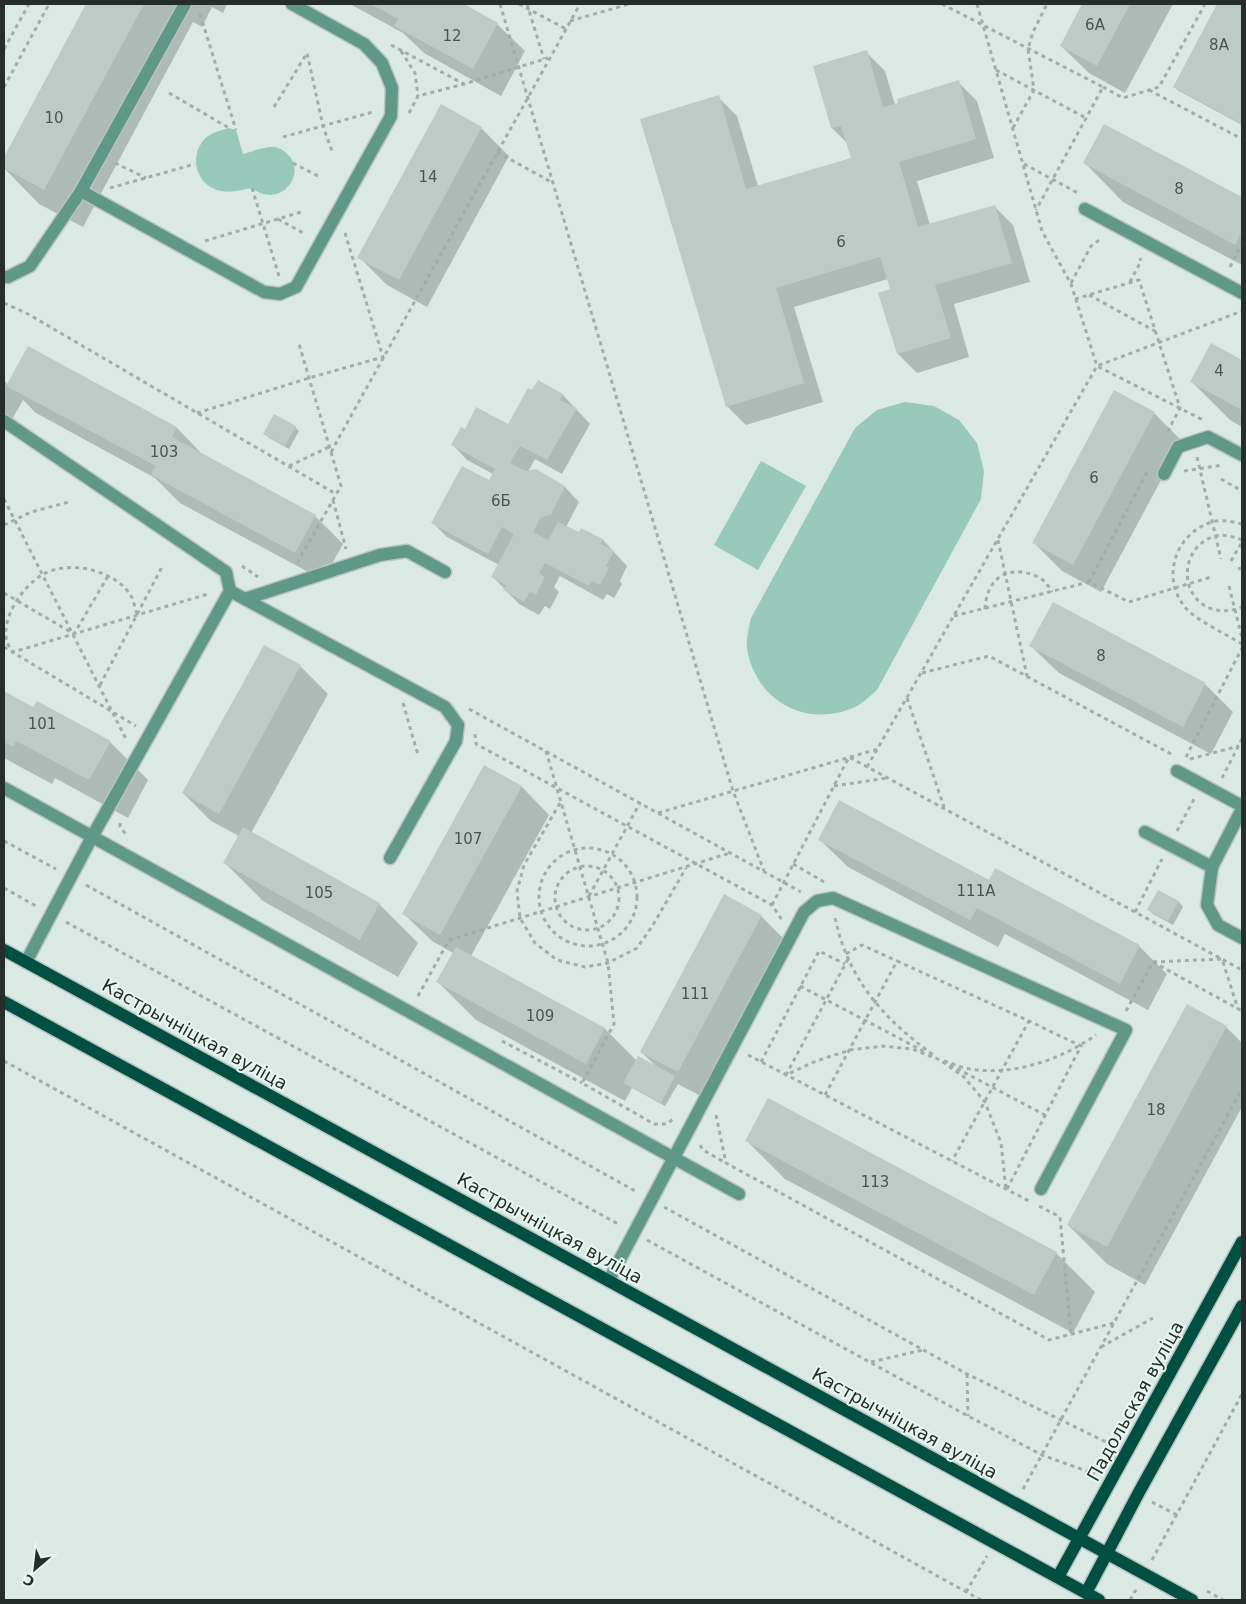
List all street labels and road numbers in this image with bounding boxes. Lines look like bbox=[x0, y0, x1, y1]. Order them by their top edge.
street label: Кастрычніцкая вуліца bbox=[99, 974, 291, 1094]
street label: Кастрычніцкая вуліца bbox=[454, 1168, 646, 1288]
street label: Падольская вуліца bbox=[1082, 1317, 1188, 1485]
street label: Кастрычніцкая вуліца bbox=[809, 1363, 1001, 1483]

